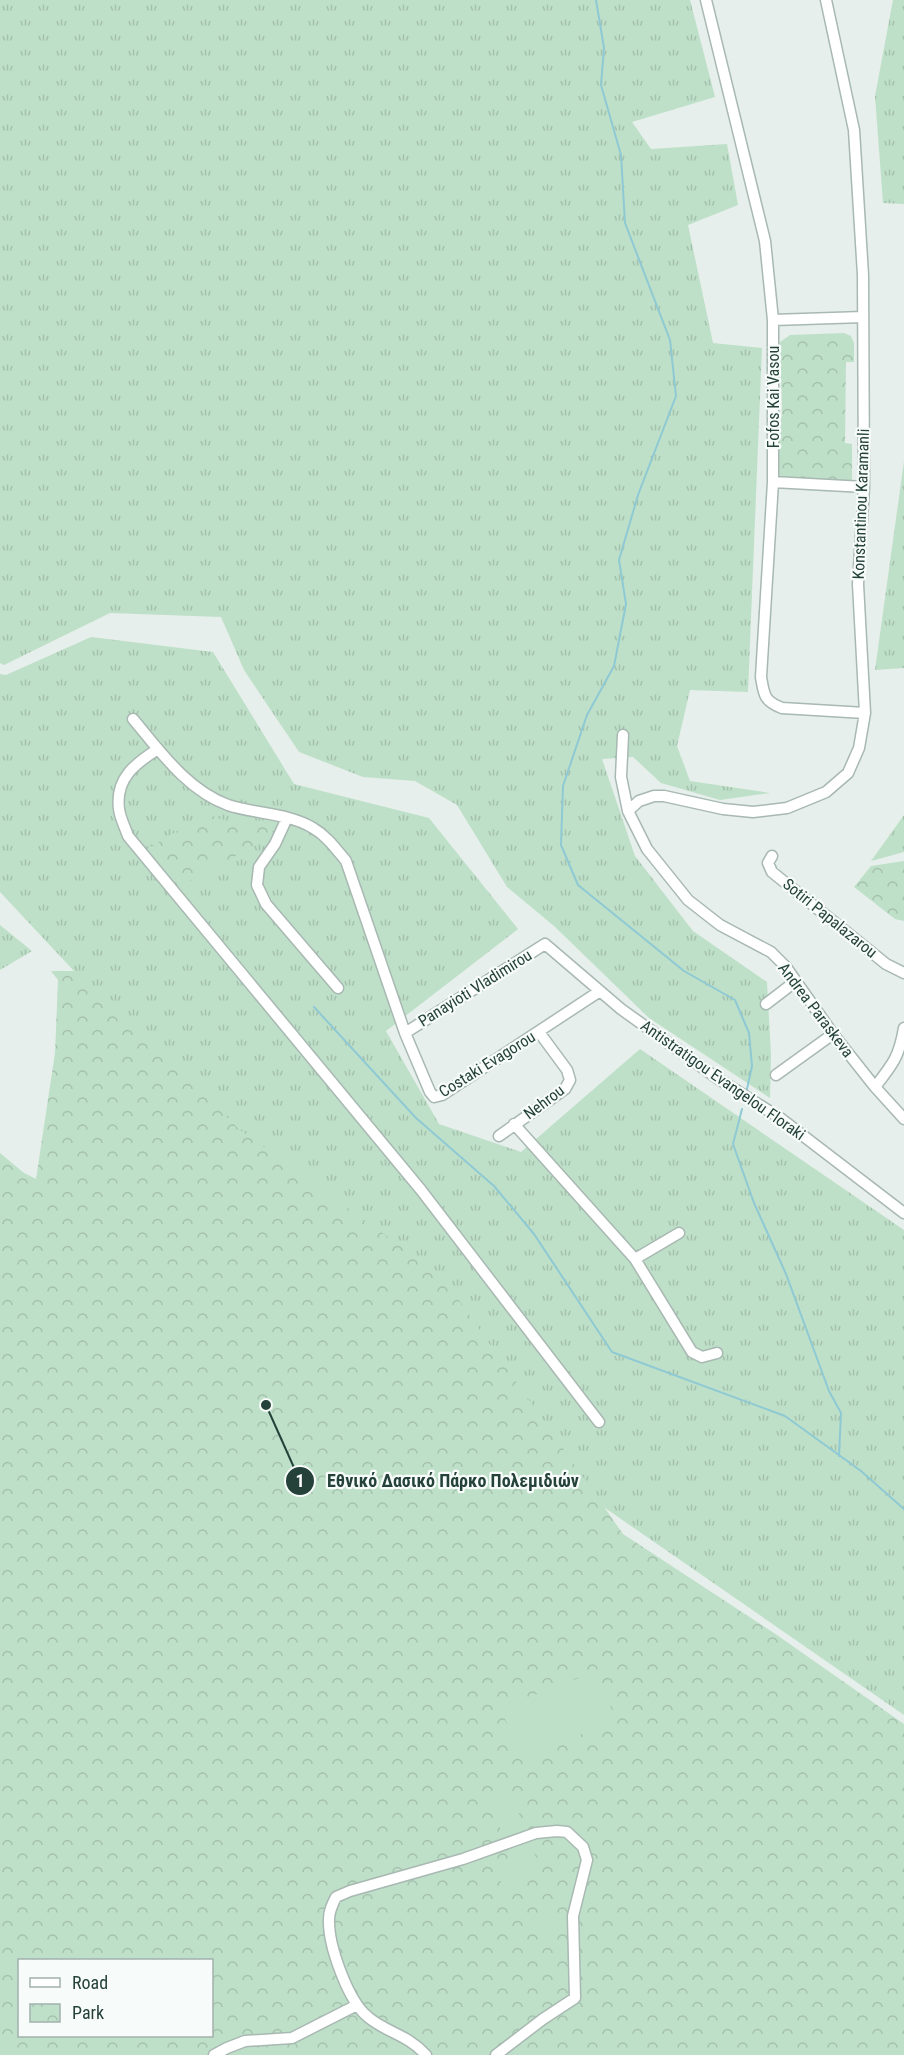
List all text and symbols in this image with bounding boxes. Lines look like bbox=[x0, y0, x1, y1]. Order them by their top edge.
street label: Fofos Kai Vasou bbox=[764, 346, 783, 448]
street label: Konstantinou Karamanli bbox=[849, 428, 873, 580]
street label: Sotiri Papalazarou bbox=[779, 874, 881, 962]
street label: Panayioti Vladimirou bbox=[415, 945, 535, 1031]
street label: Andrea Paraskeva bbox=[774, 959, 858, 1061]
street label: Antistratigou Evangelou Floraki bbox=[637, 1016, 809, 1144]
street label: Costaki Evagorou bbox=[435, 1027, 539, 1101]
street label: Nehrou bbox=[520, 1081, 568, 1123]
callout: Εθνικό Δασικό Πάρκο Πολεμιδιών bbox=[285, 1463, 591, 1499]
text: 1 bbox=[295, 1470, 305, 1491]
text: Εθνικό Δασικό Πάρκο Πολεμιδιών bbox=[327, 1470, 579, 1491]
legend bbox=[18, 1959, 213, 2037]
text: Road bbox=[72, 1972, 108, 1993]
text: Park bbox=[72, 2002, 104, 2023]

